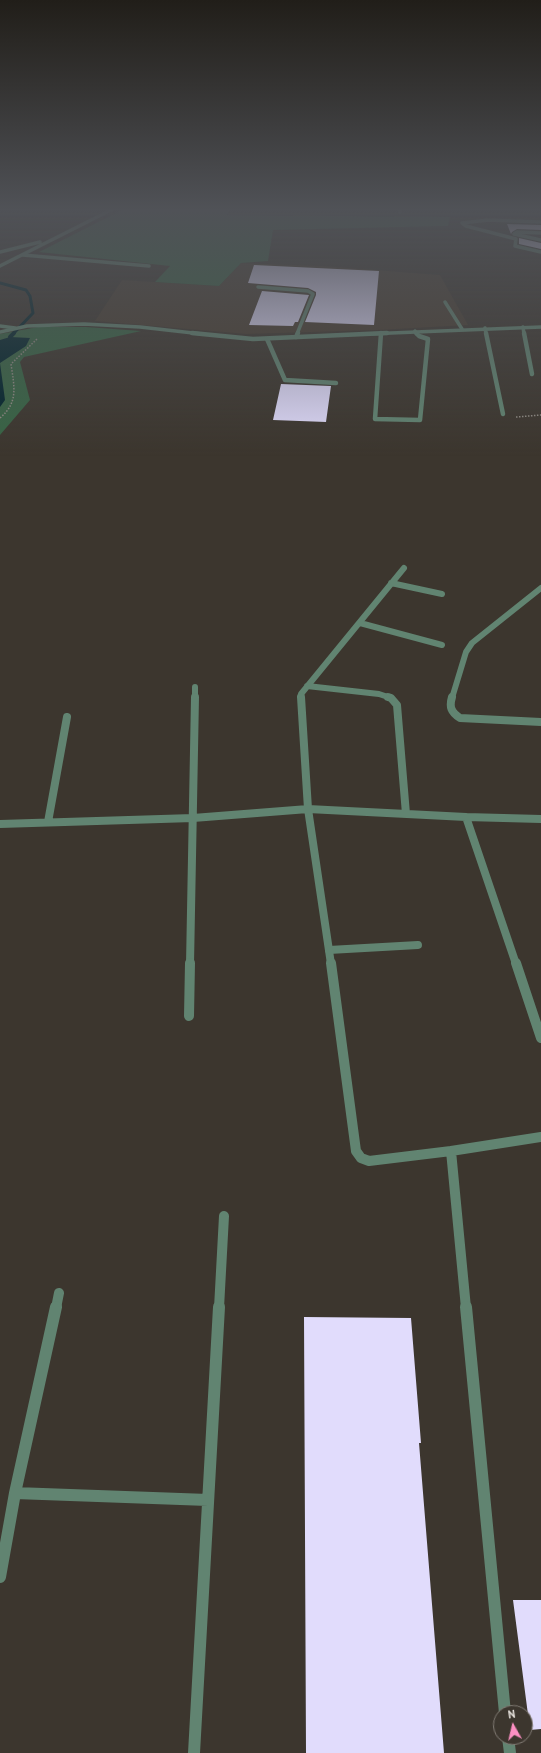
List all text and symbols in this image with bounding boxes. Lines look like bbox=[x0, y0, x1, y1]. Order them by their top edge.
north arrow bbox=[493, 1705, 533, 1745]
text: N bbox=[507, 1707, 516, 1722]

